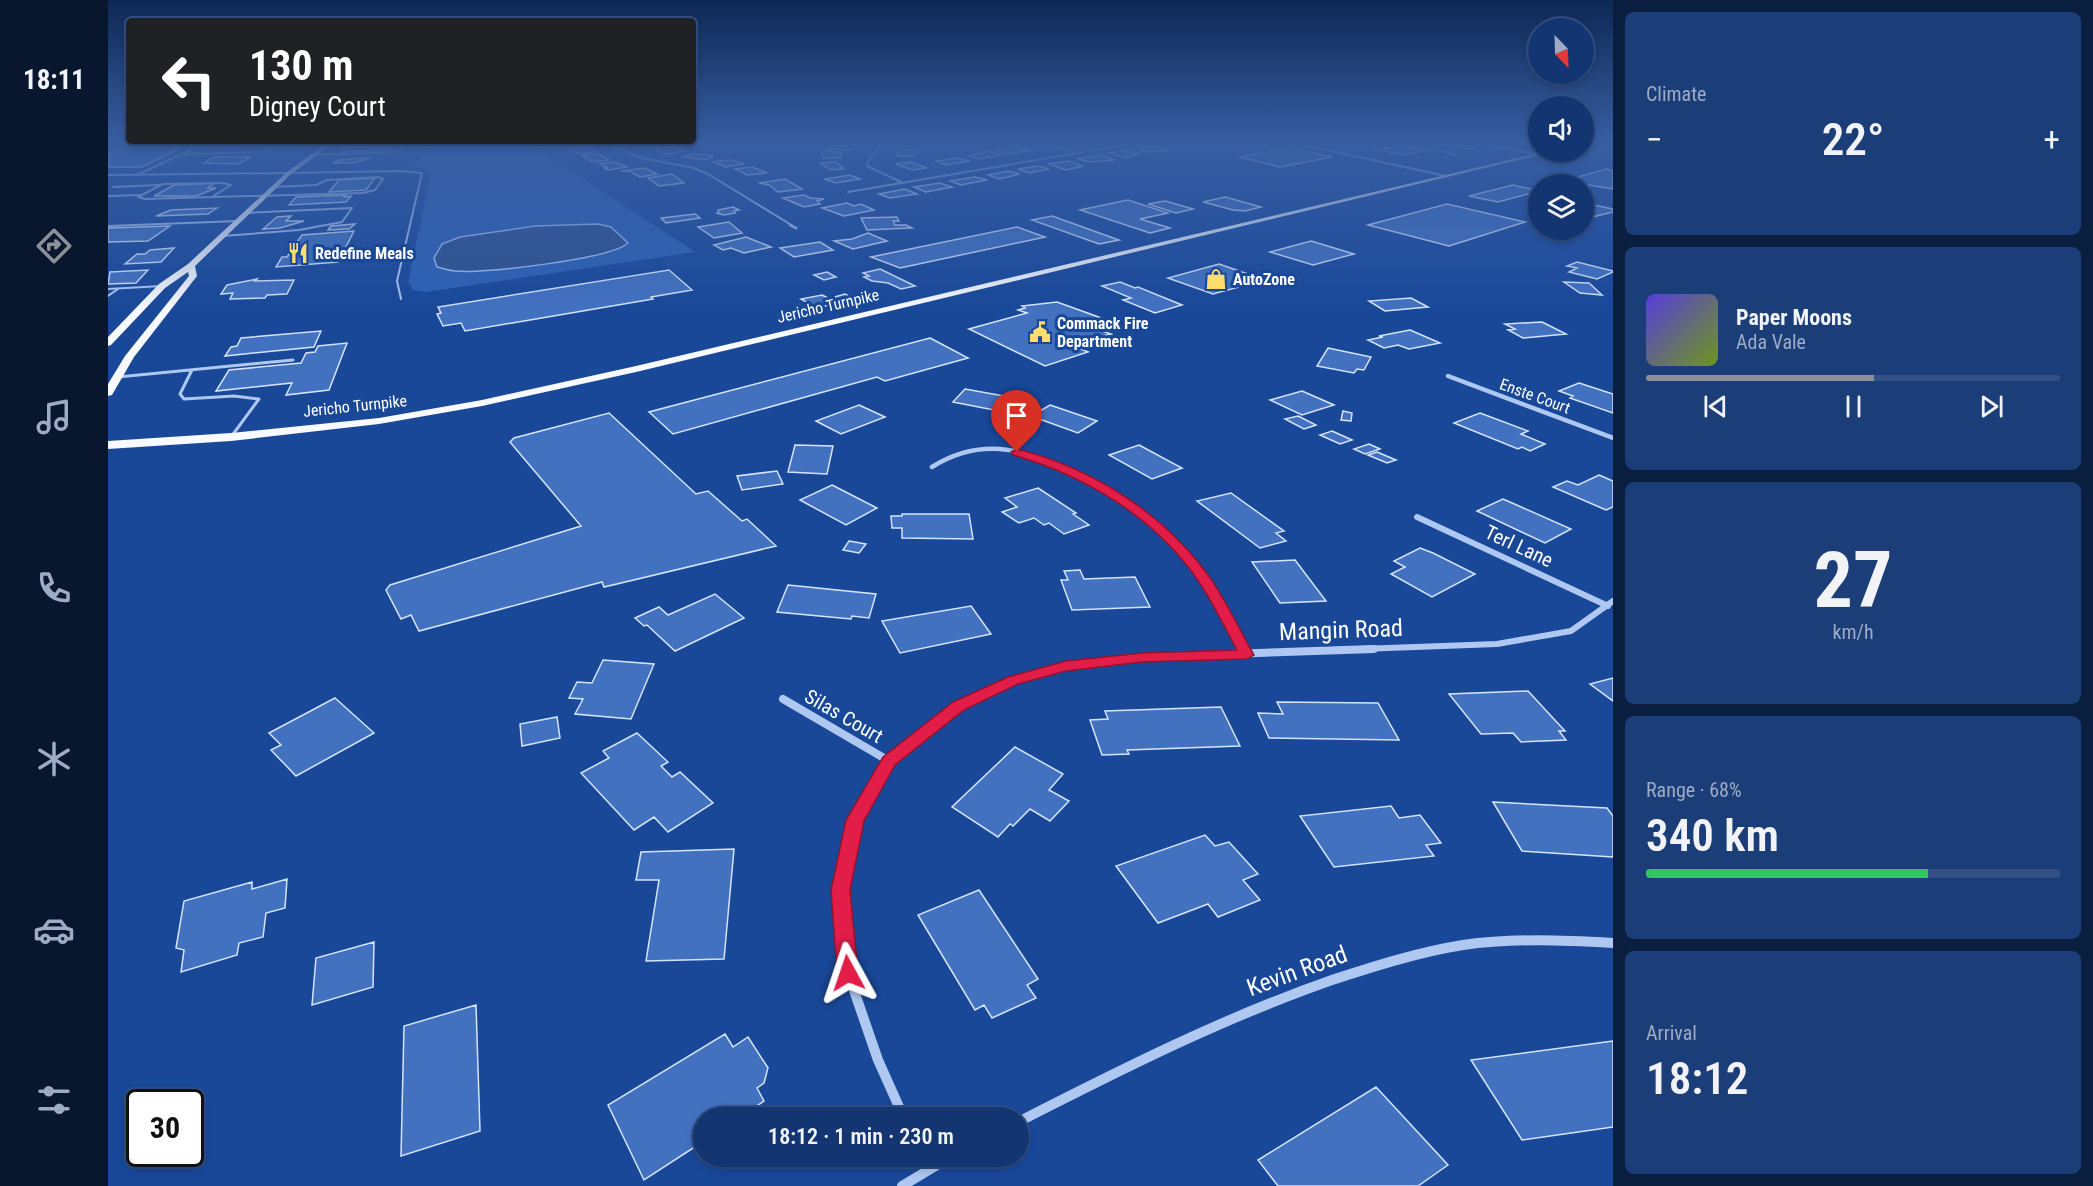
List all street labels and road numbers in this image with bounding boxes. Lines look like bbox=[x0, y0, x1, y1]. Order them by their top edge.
street label: Jericho Turnpike bbox=[775, 285, 881, 327]
street label: Enste Court bbox=[1497, 374, 1573, 418]
street label: Jericho Turnpike bbox=[302, 391, 408, 421]
street label: Terl Lane bbox=[1481, 520, 1557, 572]
street label: Mangin Road bbox=[1279, 614, 1403, 646]
street label: Silas Court bbox=[801, 684, 887, 748]
street label: Kevin Road bbox=[1243, 940, 1351, 1002]

